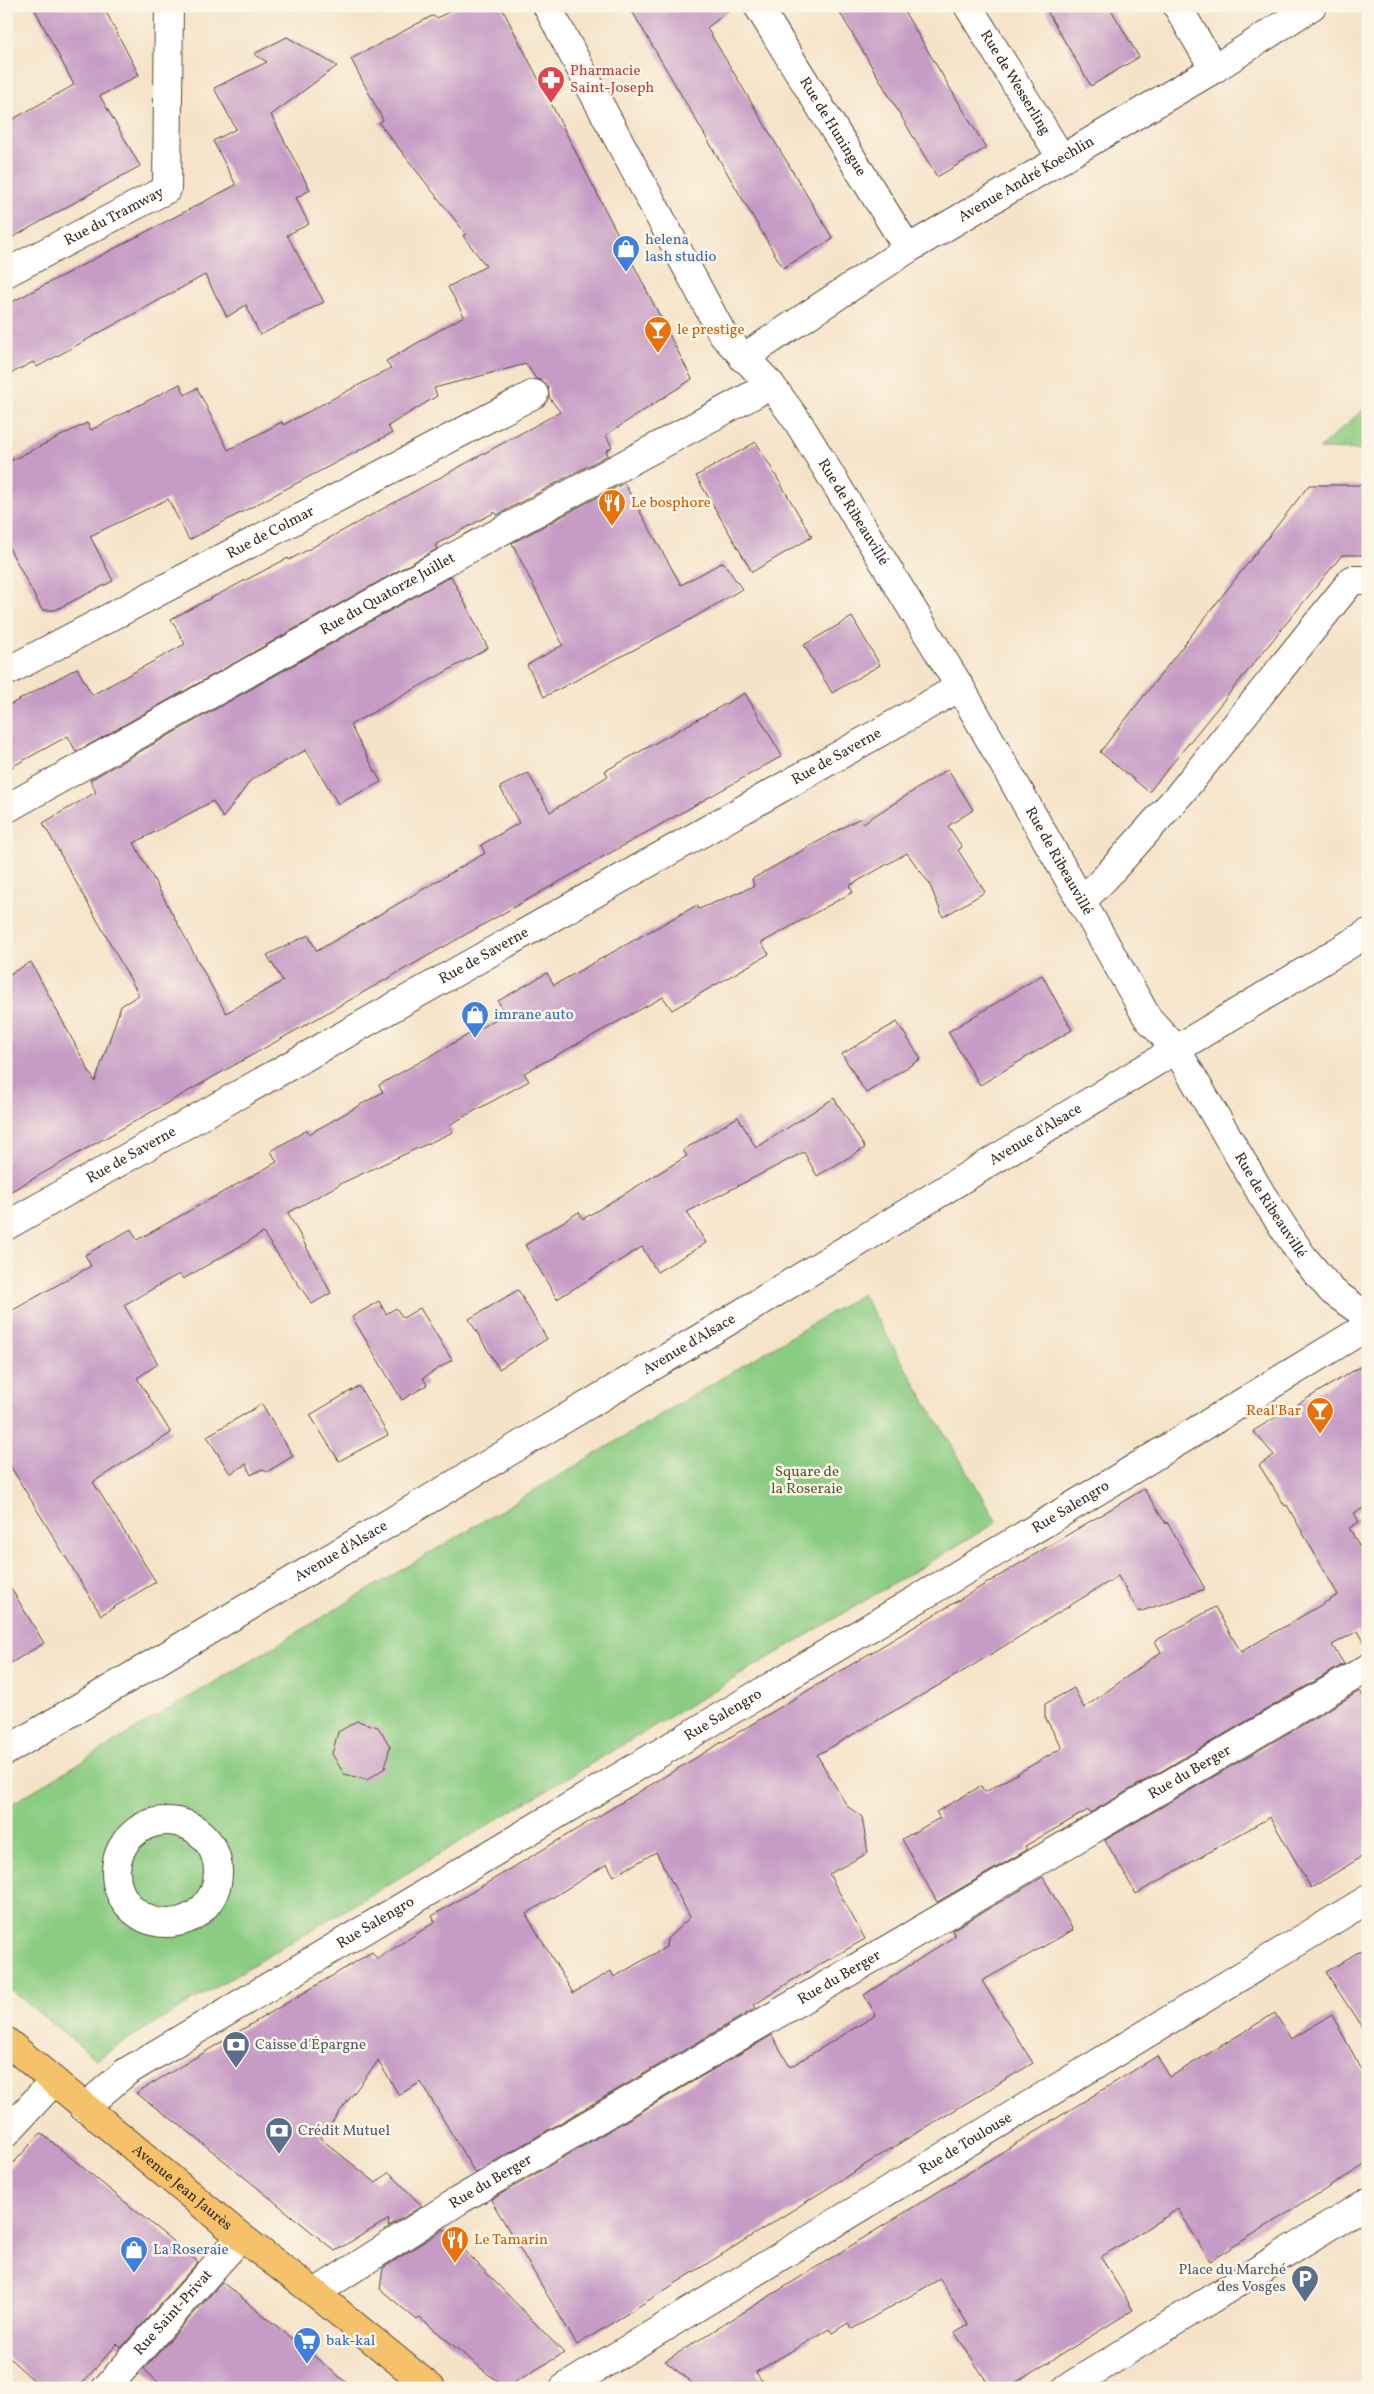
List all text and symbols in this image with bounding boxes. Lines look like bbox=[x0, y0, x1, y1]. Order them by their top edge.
street label: Rue de Wesserling bbox=[975, 26, 1056, 140]
place label: Pharmacie Saint-Joseph bbox=[570, 61, 654, 99]
pharmacy icon: Pharmacie Saint-Joseph bbox=[536, 65, 566, 104]
street label: Rue de Huningue bbox=[794, 73, 871, 180]
street label: Avenue André Koechlin bbox=[954, 131, 1098, 228]
street label: Rue du Tramway bbox=[61, 182, 168, 251]
place label: helena lash studio bbox=[645, 230, 716, 268]
shop icon: helena lash studio bbox=[611, 234, 641, 273]
bar icon: le prestige bbox=[643, 315, 673, 354]
place label: le prestige bbox=[677, 320, 745, 341]
street label: Rue de Ribeauvillé bbox=[812, 455, 894, 570]
restaurant icon: Le bosphore bbox=[597, 488, 627, 527]
place label: Le bosphore bbox=[631, 493, 711, 514]
street label: Rue de Colmar bbox=[223, 501, 318, 565]
street label: Rue du Quatorze Juillet bbox=[316, 548, 459, 641]
street label: Rue de Saverne bbox=[788, 723, 885, 790]
street label: Rue de Ribeauvillé bbox=[1020, 803, 1098, 919]
street label: Rue de Saverne bbox=[435, 922, 533, 990]
shop icon: imrane auto bbox=[460, 1000, 490, 1039]
place label: imrane auto bbox=[494, 1005, 574, 1026]
street label: Avenue d'Alsace bbox=[985, 1098, 1086, 1171]
street label: Rue de Saverne bbox=[83, 1121, 180, 1189]
street label: Rue de Ribeauvillé bbox=[1229, 1149, 1312, 1263]
street label: Avenue d'Alsace bbox=[639, 1309, 740, 1380]
bar icon: Real'Bar bbox=[1305, 1396, 1335, 1435]
place label: Real'Bar bbox=[1246, 1401, 1301, 1422]
park label: Square de la Roseraie bbox=[771, 1462, 843, 1500]
street label: Rue Salengro bbox=[1028, 1475, 1113, 1539]
street label: Avenue d'Alsace bbox=[291, 1516, 392, 1587]
street label: Rue Salengro bbox=[680, 1684, 766, 1747]
street label: Rue du Berger bbox=[1144, 1740, 1235, 1805]
street label: Rue Salengro bbox=[333, 1892, 418, 1954]
street label: Rue du Berger bbox=[794, 1945, 885, 2010]
bank icon: Caisse d'Épargne bbox=[221, 2030, 251, 2069]
place label: Caisse d'Épargne bbox=[255, 2035, 366, 2056]
street label: Rue de Toulouse bbox=[915, 2107, 1016, 2180]
bank icon: Crédit Mutuel bbox=[264, 2116, 294, 2155]
place label: Crédit Mutuel bbox=[298, 2121, 390, 2142]
street label: Avenue Jean Jaurès bbox=[127, 2140, 236, 2236]
street label: Rue du Berger bbox=[445, 2149, 536, 2214]
restaurant icon: Le Tamarin bbox=[440, 2225, 470, 2264]
place label: Le Tamarin bbox=[474, 2230, 548, 2251]
shop icon: La Roseraie bbox=[119, 2235, 149, 2274]
place label: La Roseraie bbox=[153, 2240, 229, 2261]
place label: Place du Marché des Vosges bbox=[1178, 2260, 1286, 2298]
parking icon: Place du Marché des Vosges bbox=[1290, 2264, 1320, 2303]
street label: Rue Saint-Privat bbox=[129, 2265, 217, 2360]
supermarket icon: bak-kal bbox=[292, 2326, 322, 2365]
place label: bak-kal bbox=[326, 2331, 375, 2352]

